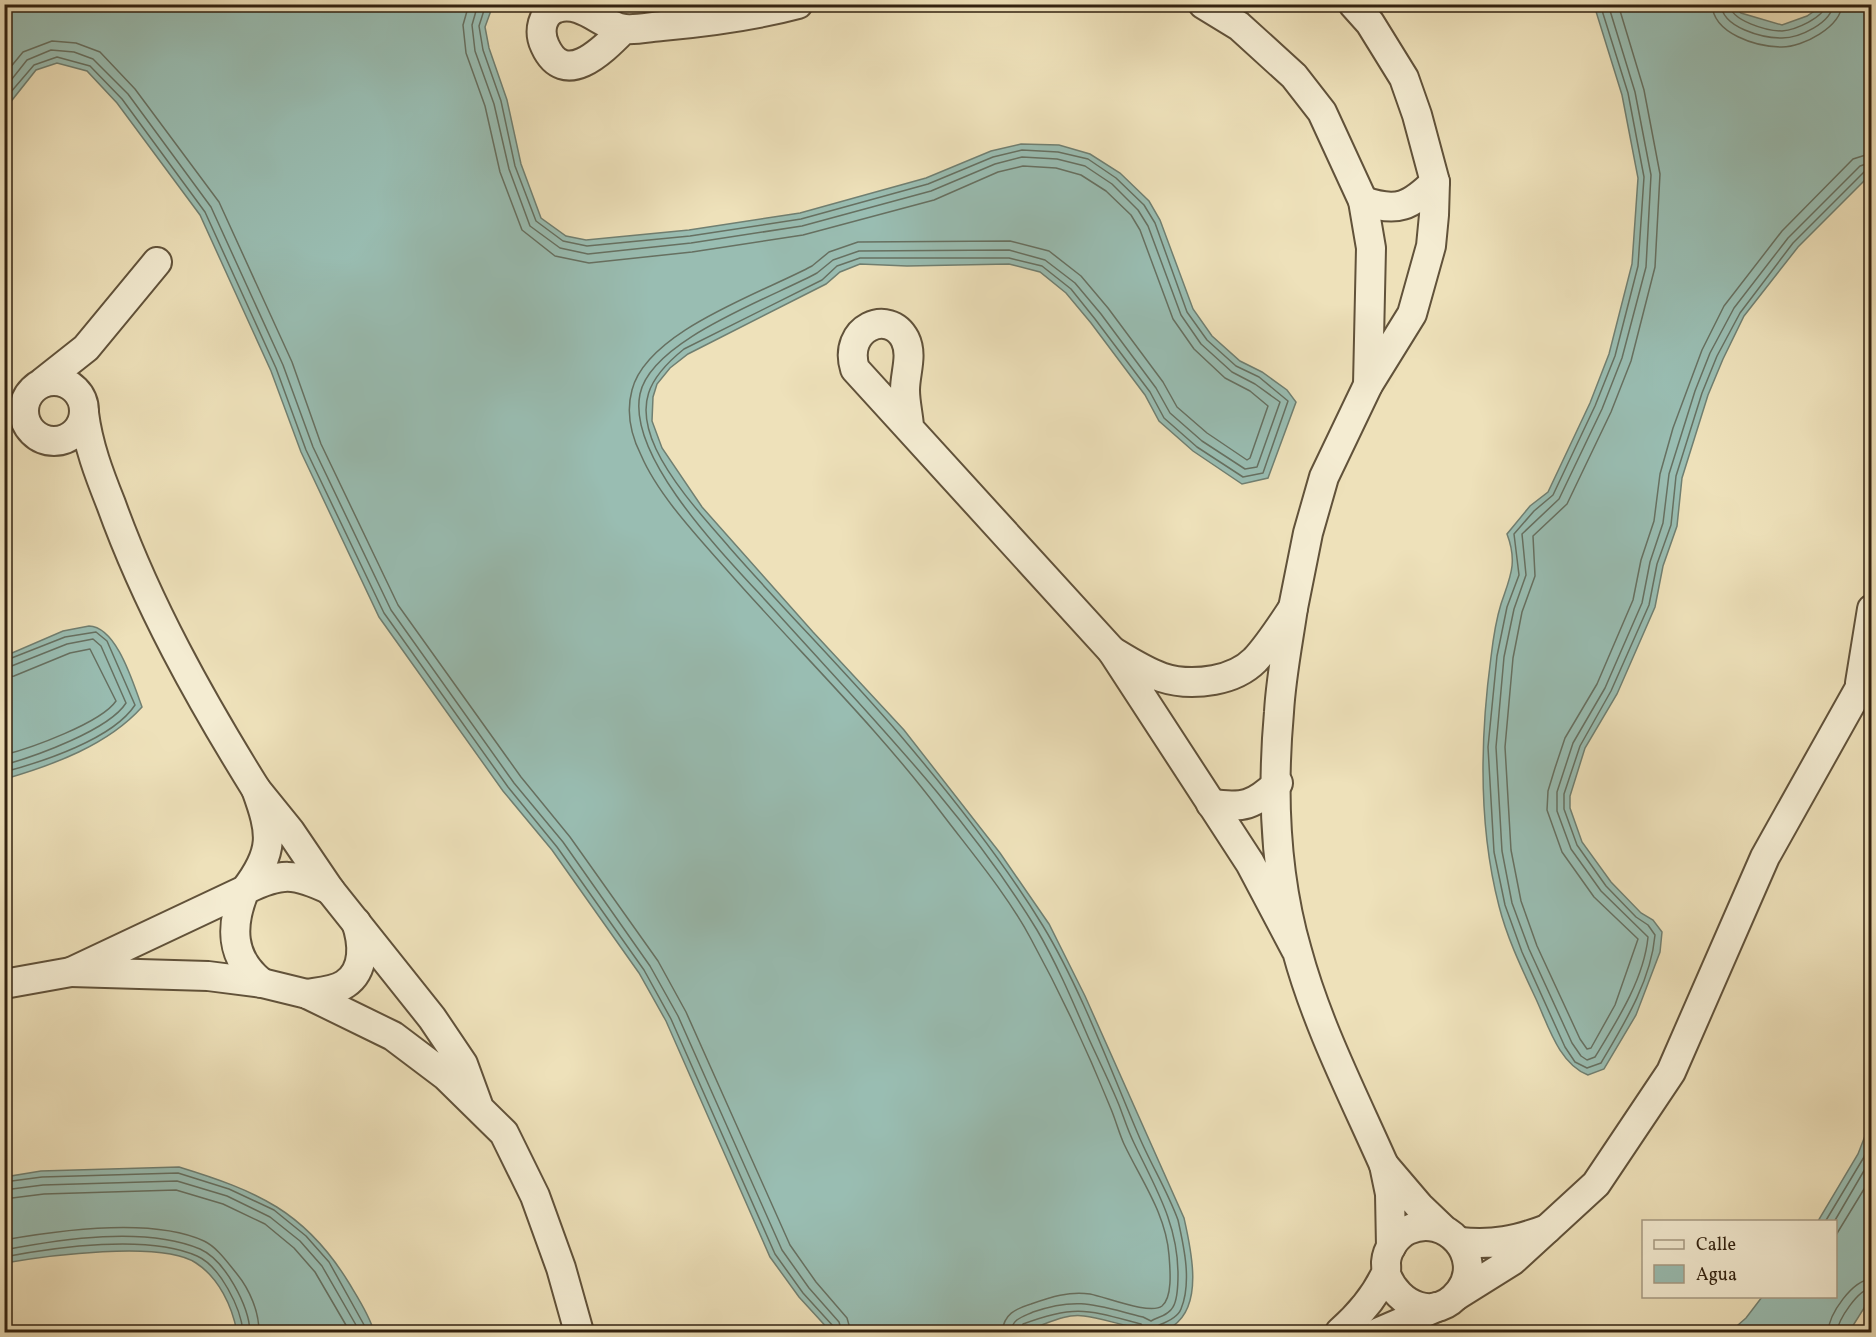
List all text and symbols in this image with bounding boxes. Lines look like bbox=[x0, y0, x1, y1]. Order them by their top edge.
legend bbox=[1642, 1220, 1837, 1298]
text: Calle bbox=[1696, 1233, 1736, 1258]
text: Agua bbox=[1696, 1263, 1737, 1288]

